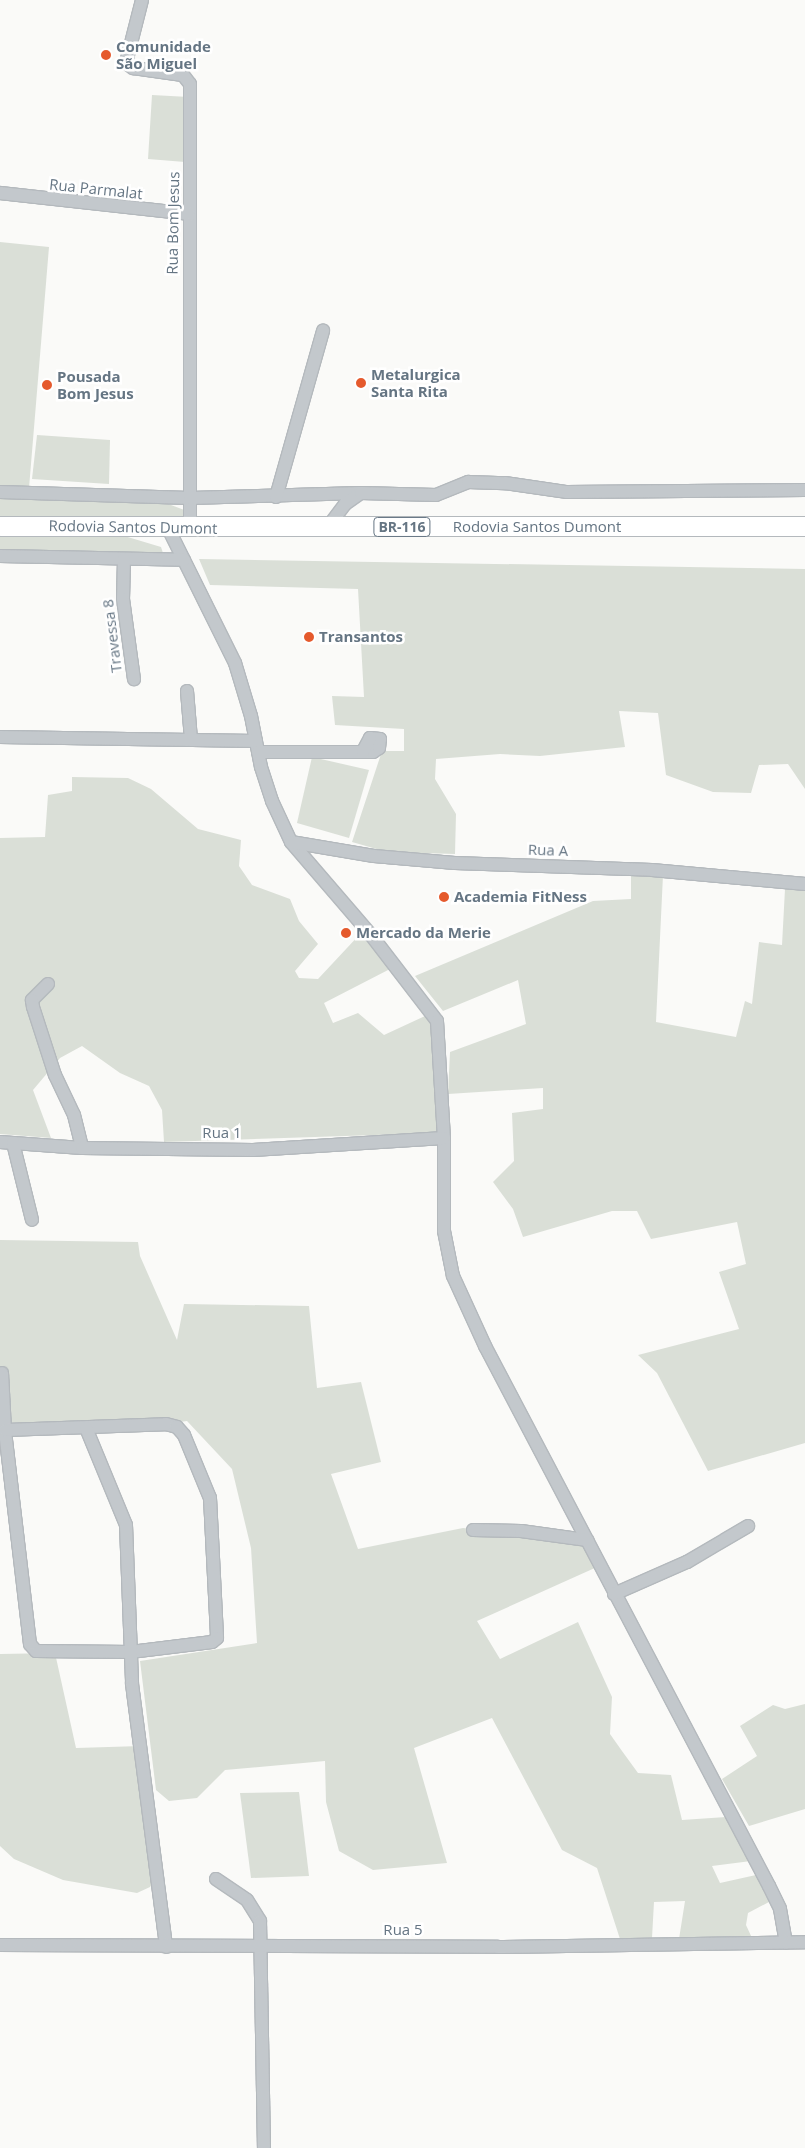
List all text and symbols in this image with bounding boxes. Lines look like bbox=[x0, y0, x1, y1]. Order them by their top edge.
place label: Comunidade São Miguel bbox=[116, 37, 211, 72]
marker: Comunidade São Miguel bbox=[100, 49, 112, 61]
street label: Rua Bom Jesus bbox=[163, 171, 183, 275]
street label: Rua Parmalat bbox=[48, 175, 144, 203]
place label: Metalurgica Santa Rita bbox=[371, 365, 461, 400]
place label: Pousada Bom Jesus bbox=[57, 367, 134, 402]
marker: Metalurgica Santa Rita bbox=[355, 377, 367, 389]
marker: Pousada Bom Jesus bbox=[41, 379, 53, 391]
road number: BR-116 bbox=[373, 516, 431, 538]
street label: Rodovia Santos Dumont bbox=[49, 517, 217, 537]
street label: Rodovia Santos Dumont bbox=[453, 518, 621, 536]
street label: Travessa 8 bbox=[99, 598, 125, 674]
place label: Transantos bbox=[319, 628, 403, 646]
marker: Transantos bbox=[303, 631, 315, 643]
street label: Rua A bbox=[528, 840, 568, 860]
place label: Academia FitNess bbox=[454, 888, 587, 906]
marker: Academia FitNess bbox=[438, 891, 450, 903]
place label: Mercado da Merie bbox=[356, 924, 491, 942]
marker: Mercado da Merie bbox=[340, 927, 352, 939]
street label: Rua 1 bbox=[202, 1124, 242, 1142]
street label: Rua 5 bbox=[383, 1921, 423, 1939]

